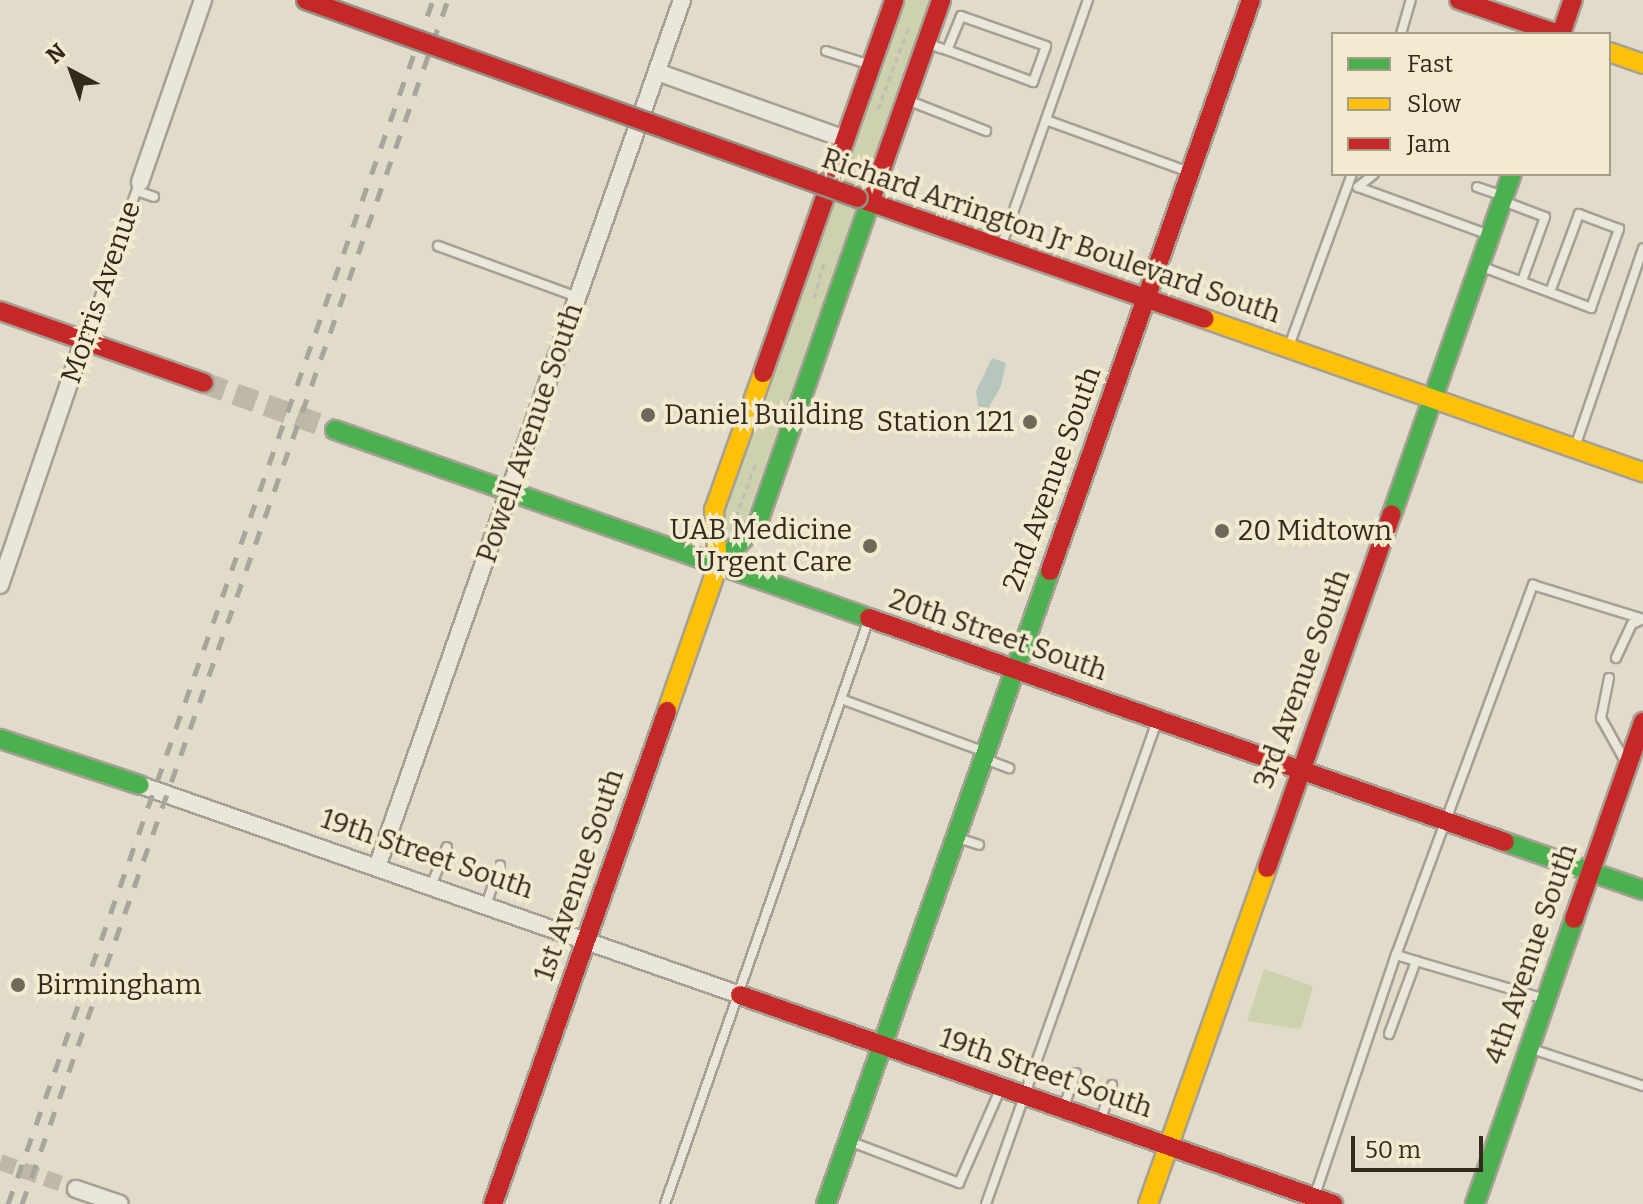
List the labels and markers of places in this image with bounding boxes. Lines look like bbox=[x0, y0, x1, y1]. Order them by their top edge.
place label: Daniel Building bbox=[664, 398, 864, 432]
place label: Station 121 bbox=[877, 405, 1014, 439]
marker: Daniel Building bbox=[639, 406, 657, 424]
marker: Station 121 bbox=[1021, 413, 1039, 431]
place label: UAB Medicine Urgent Care bbox=[670, 513, 852, 579]
place label: 20 Midtown bbox=[1238, 514, 1392, 548]
marker: 20 Midtown bbox=[1213, 522, 1231, 540]
marker: UAB Medicine Urgent Care bbox=[859, 535, 881, 557]
place label: Birmingham bbox=[36, 968, 201, 1002]
marker: Birmingham bbox=[7, 974, 29, 996]

